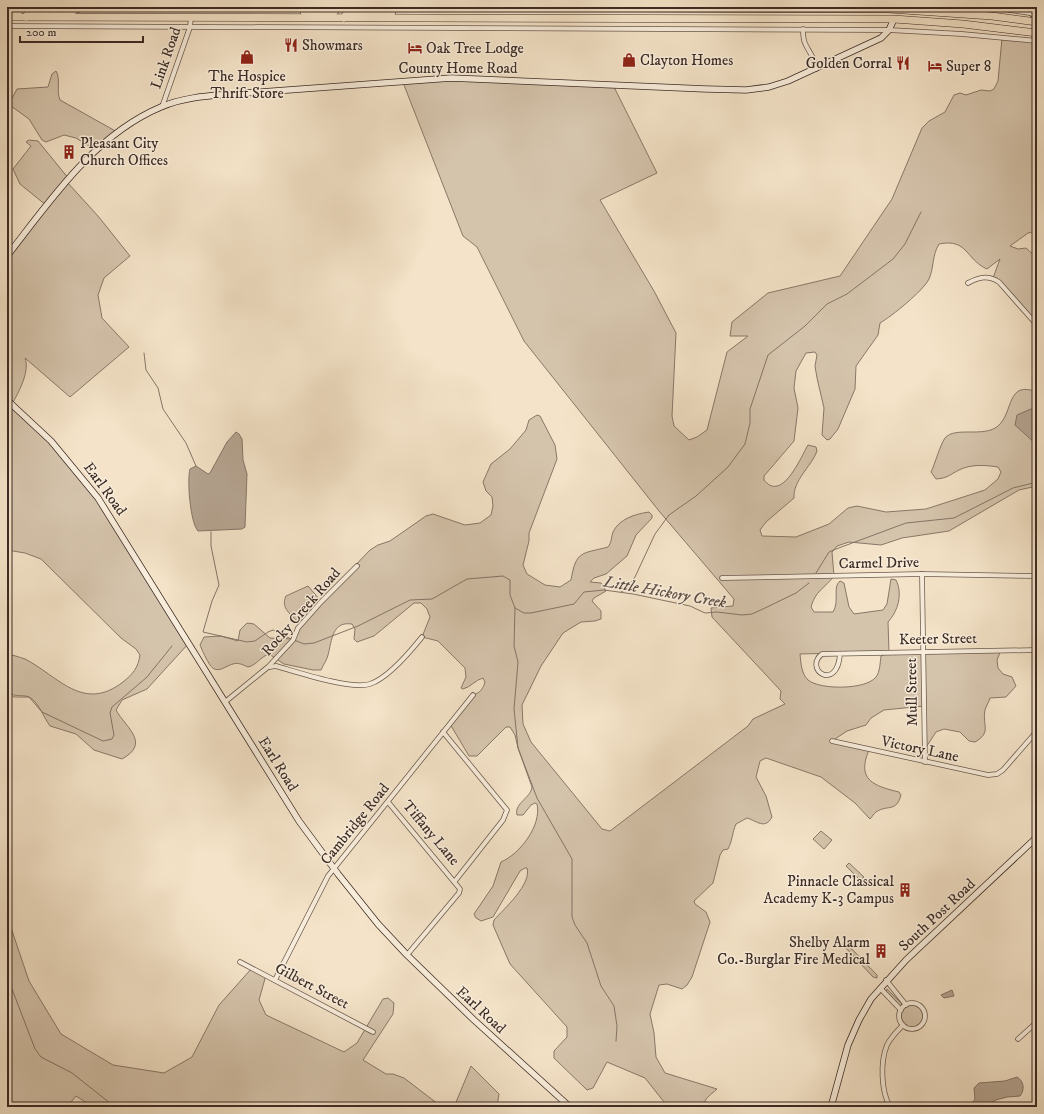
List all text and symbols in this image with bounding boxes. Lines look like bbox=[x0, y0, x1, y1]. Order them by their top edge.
scale bar bbox=[20, 18, 143, 44]
street label: Link Road bbox=[147, 24, 186, 91]
text: 200 m bbox=[26, 25, 56, 40]
place label: Showmars bbox=[302, 36, 363, 55]
restaurant icon: Showmars bbox=[283, 37, 299, 53]
place label: Oak Tree Lodge bbox=[426, 39, 524, 58]
hotel icon: Oak Tree Lodge bbox=[407, 40, 423, 56]
shop icon: The Hospice Thrift Store bbox=[239, 49, 255, 65]
place label: Clayton Homes bbox=[640, 51, 733, 70]
shop icon: Clayton Homes bbox=[621, 52, 637, 68]
place label: Golden Corral bbox=[806, 54, 892, 73]
restaurant icon: Golden Corral bbox=[895, 55, 911, 71]
place label: Super 8 bbox=[946, 57, 991, 76]
hotel icon: Super 8 bbox=[927, 58, 943, 74]
street label: County Home Road bbox=[399, 59, 518, 78]
place label: The Hospice Thrift Store bbox=[208, 67, 286, 103]
place label: Pleasant City Church Offices bbox=[80, 134, 168, 170]
building icon: Pleasant City Church Offices bbox=[61, 144, 77, 160]
street label: Earl Road bbox=[79, 459, 131, 520]
street label: Carmel Drive bbox=[839, 553, 919, 573]
street label: Rocky Creek Road bbox=[257, 563, 345, 660]
water label: Little Hickory Creek bbox=[601, 571, 728, 613]
street label: Keeter Street bbox=[899, 629, 977, 649]
street label: Mull Street bbox=[902, 657, 922, 726]
street label: Victory Lane bbox=[878, 731, 961, 766]
street label: Earl Road bbox=[254, 733, 303, 795]
street label: Cambridge Road bbox=[316, 779, 394, 869]
street label: Tiffany Lane bbox=[398, 797, 464, 869]
place label: Pinnacle Classical Academy K-3 Campus bbox=[764, 872, 894, 908]
street label: South Post Road bbox=[895, 874, 980, 955]
building icon: Pinnacle Classical Academy K-3 Campus bbox=[897, 882, 913, 898]
place label: Shelby Alarm Co.-Burglar Fire Medical bbox=[717, 933, 870, 969]
building icon: Shelby Alarm Co.-Burglar Fire Medical bbox=[873, 943, 889, 959]
street label: Gilbert Street bbox=[272, 959, 352, 1014]
street label: Earl Road bbox=[452, 982, 510, 1038]

